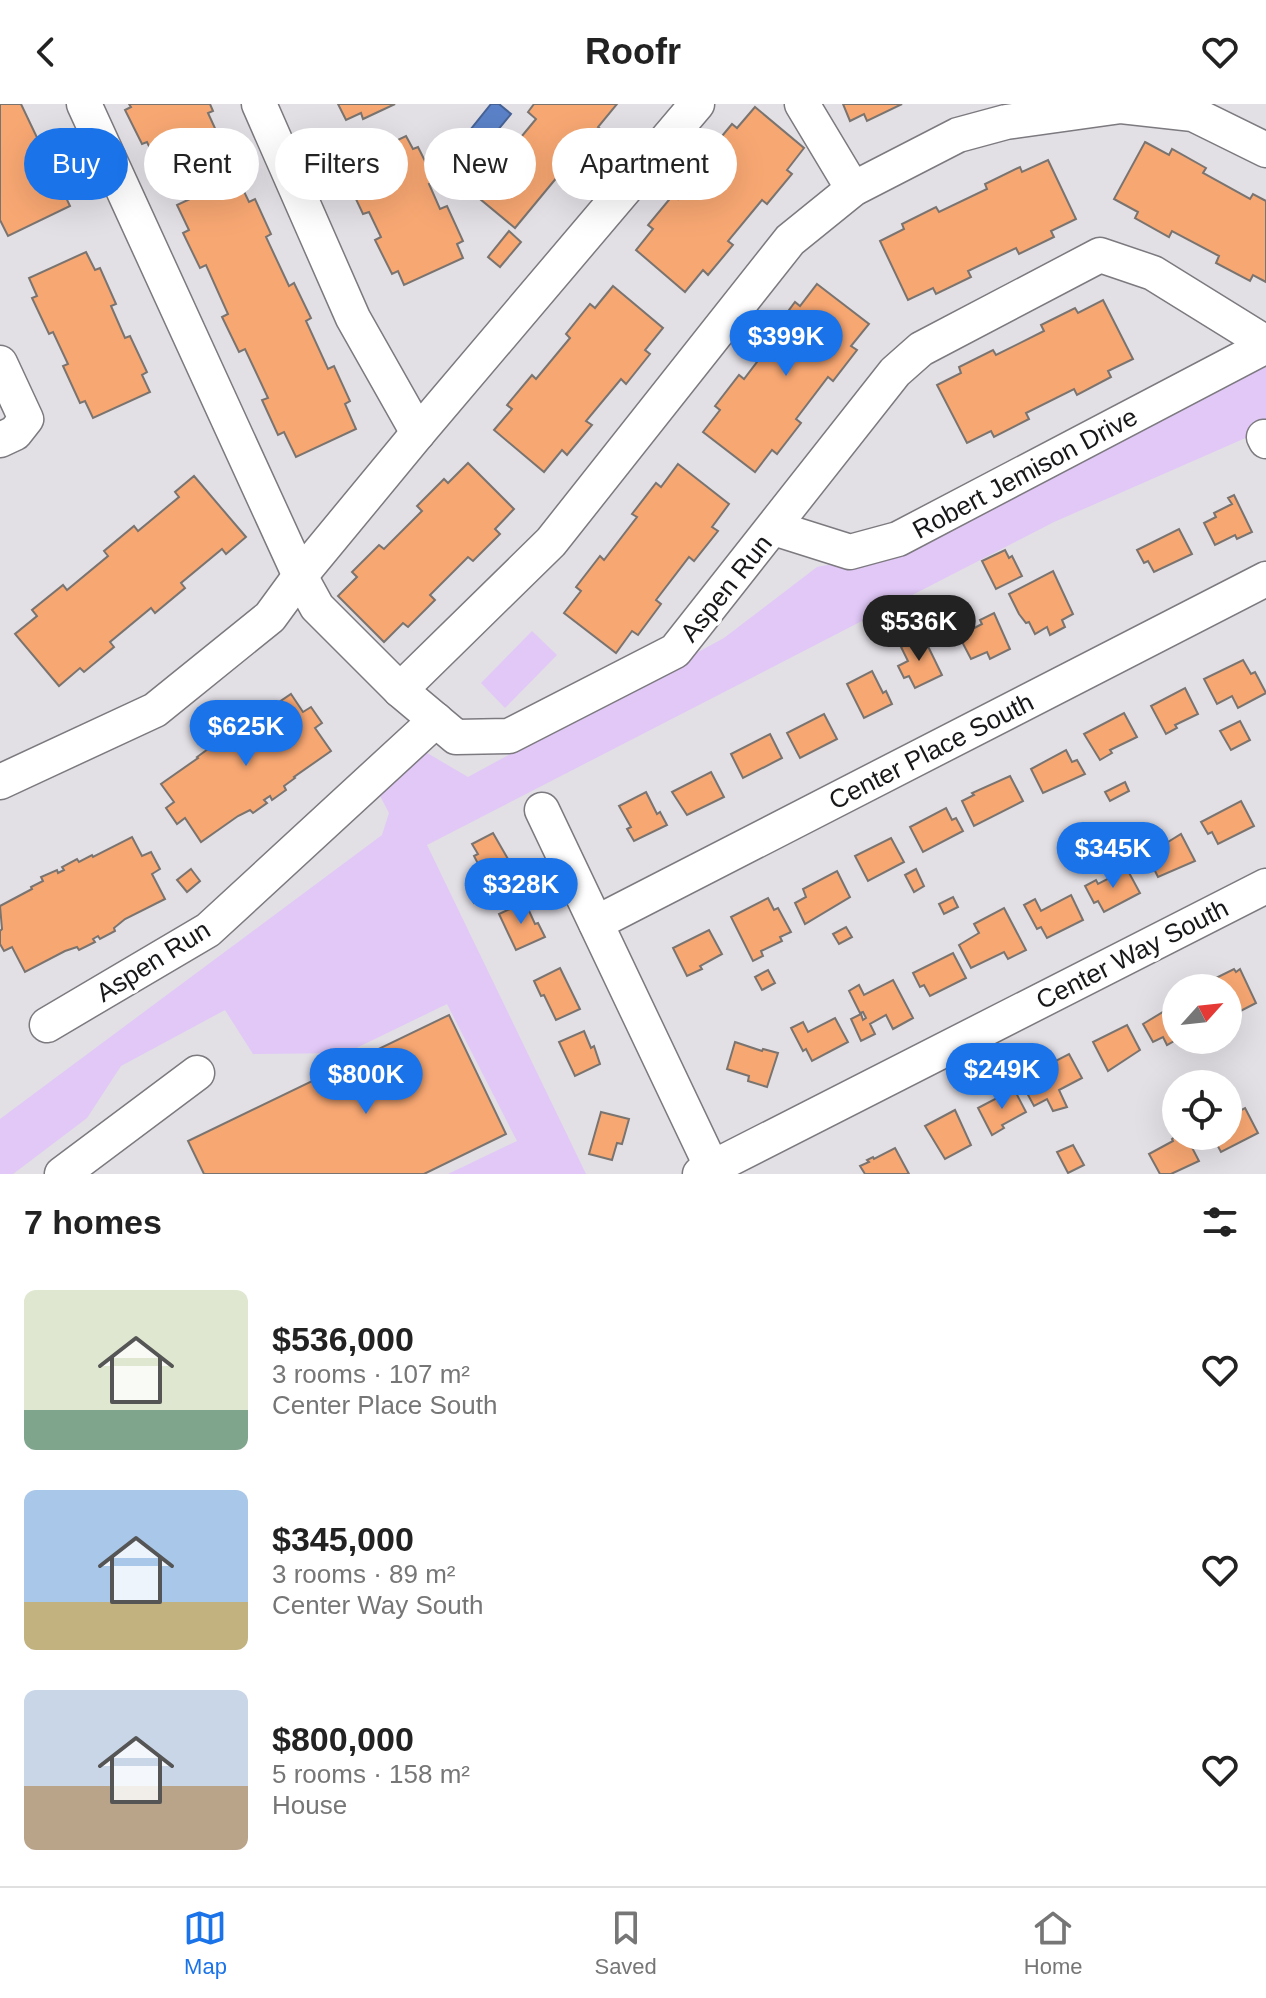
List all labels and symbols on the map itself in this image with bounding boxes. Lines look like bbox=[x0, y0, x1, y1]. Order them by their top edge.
pin: $399K bbox=[730, 310, 842, 378]
street label: Robert Jemison Drive bbox=[908, 401, 1142, 545]
street label: Aspen Run bbox=[674, 529, 778, 647]
pin: $536K bbox=[863, 595, 975, 663]
street label: Center Place South bbox=[824, 686, 1038, 816]
pin: $625K bbox=[190, 700, 302, 768]
pin: $345K bbox=[1057, 822, 1169, 890]
pin: $328K bbox=[465, 858, 577, 926]
street label: Center Way South bbox=[1031, 893, 1233, 1015]
street label: Aspen Run bbox=[90, 914, 216, 1008]
north arrow bbox=[1162, 974, 1242, 1054]
pin: $249K bbox=[946, 1043, 1058, 1111]
pin: $800K bbox=[310, 1048, 422, 1116]

